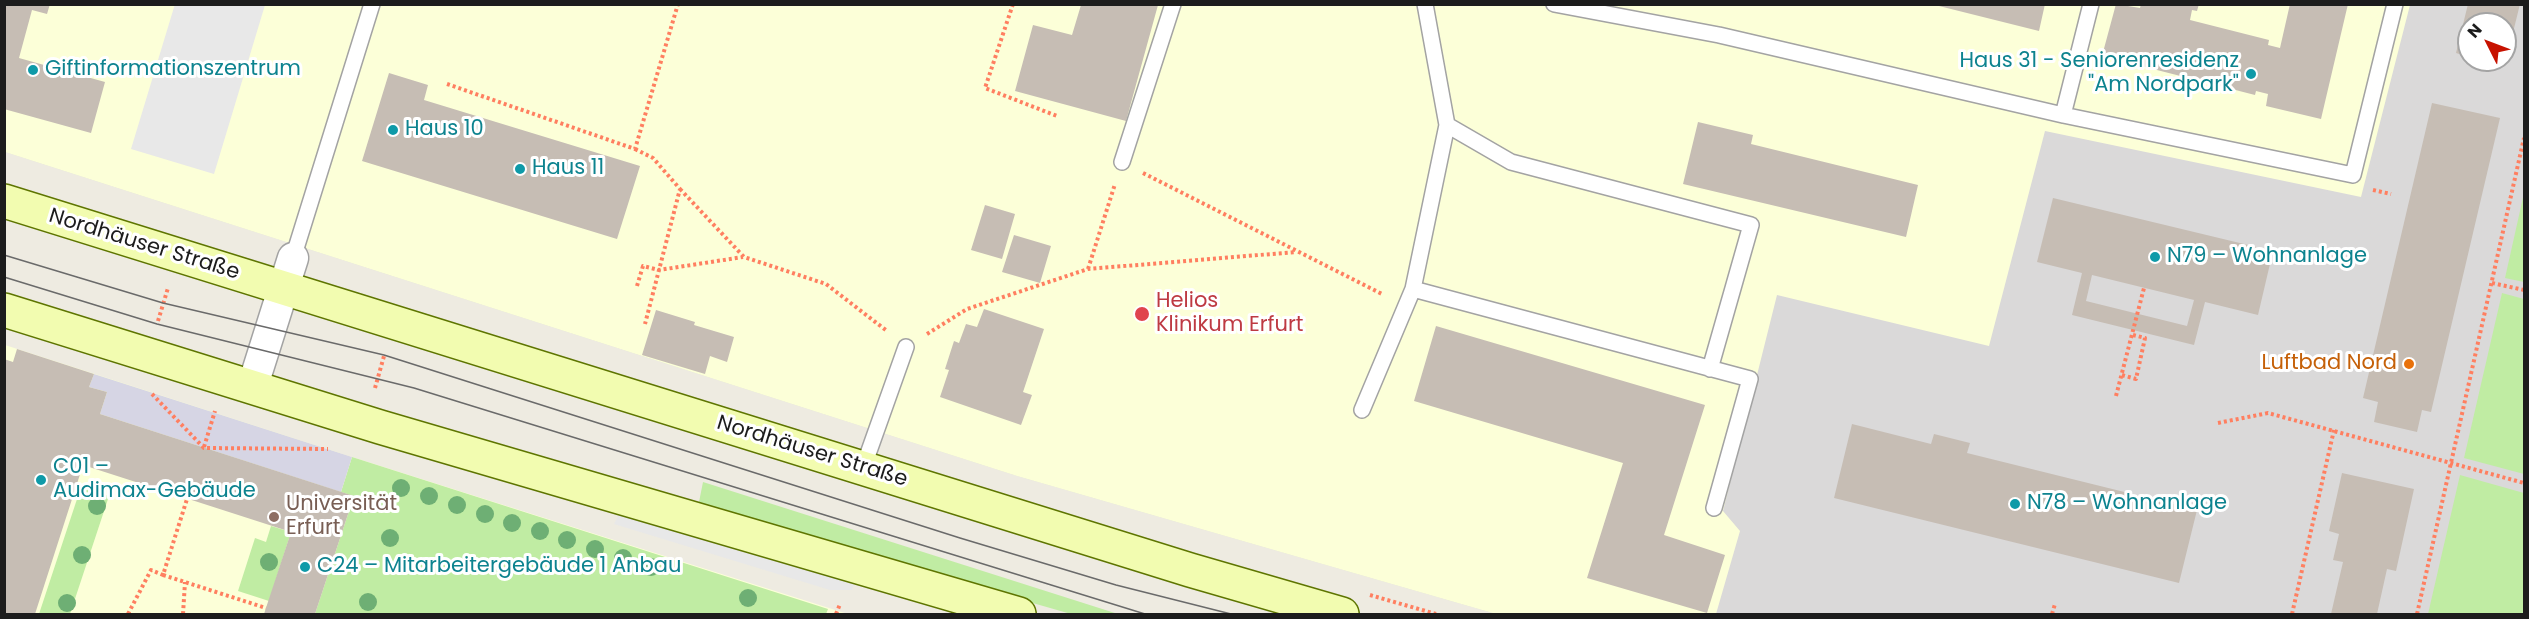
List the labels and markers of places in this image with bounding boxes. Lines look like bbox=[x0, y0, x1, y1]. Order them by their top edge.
place label: Haus 31 - Seniorenresidenz "Am Nordpark" bbox=[1960, 49, 2239, 99]
place label: Giftinformationszentrum bbox=[45, 57, 301, 83]
marker: Giftinformationszentrum bbox=[26, 63, 40, 77]
marker: Haus 31 - Seniorenresidenz "Am Nordpark" bbox=[2244, 67, 2258, 81]
place label: Haus 10 bbox=[405, 117, 484, 143]
marker: Haus 10 bbox=[386, 123, 400, 137]
place label: Haus 11 bbox=[532, 156, 604, 182]
marker: Haus 11 bbox=[513, 162, 527, 176]
place label: N79 – Wohnanlage bbox=[2167, 244, 2367, 270]
marker: N79 – Wohnanlage bbox=[2148, 250, 2162, 264]
place label: Helios Klinikum Erfurt bbox=[1156, 289, 1303, 339]
marker: Helios Klinikum Erfurt bbox=[1133, 305, 1151, 323]
place label: Luftbad Nord bbox=[2262, 351, 2397, 377]
marker: Luftbad Nord bbox=[2402, 357, 2416, 371]
place label: C01 – Audimax-Gebäude bbox=[53, 455, 256, 505]
marker: C01 – Audimax-Gebäude bbox=[34, 473, 48, 487]
place label: N78 – Wohnanlage bbox=[2027, 491, 2227, 517]
place label: Universität Erfurt bbox=[286, 492, 397, 542]
marker: N78 – Wohnanlage bbox=[2008, 497, 2022, 511]
marker: Universität Erfurt bbox=[267, 510, 281, 524]
place label: C24 – Mitarbeitergebäude 1 Anbau bbox=[317, 554, 681, 580]
marker: C24 – Mitarbeitergebäude 1 Anbau bbox=[298, 560, 312, 574]

